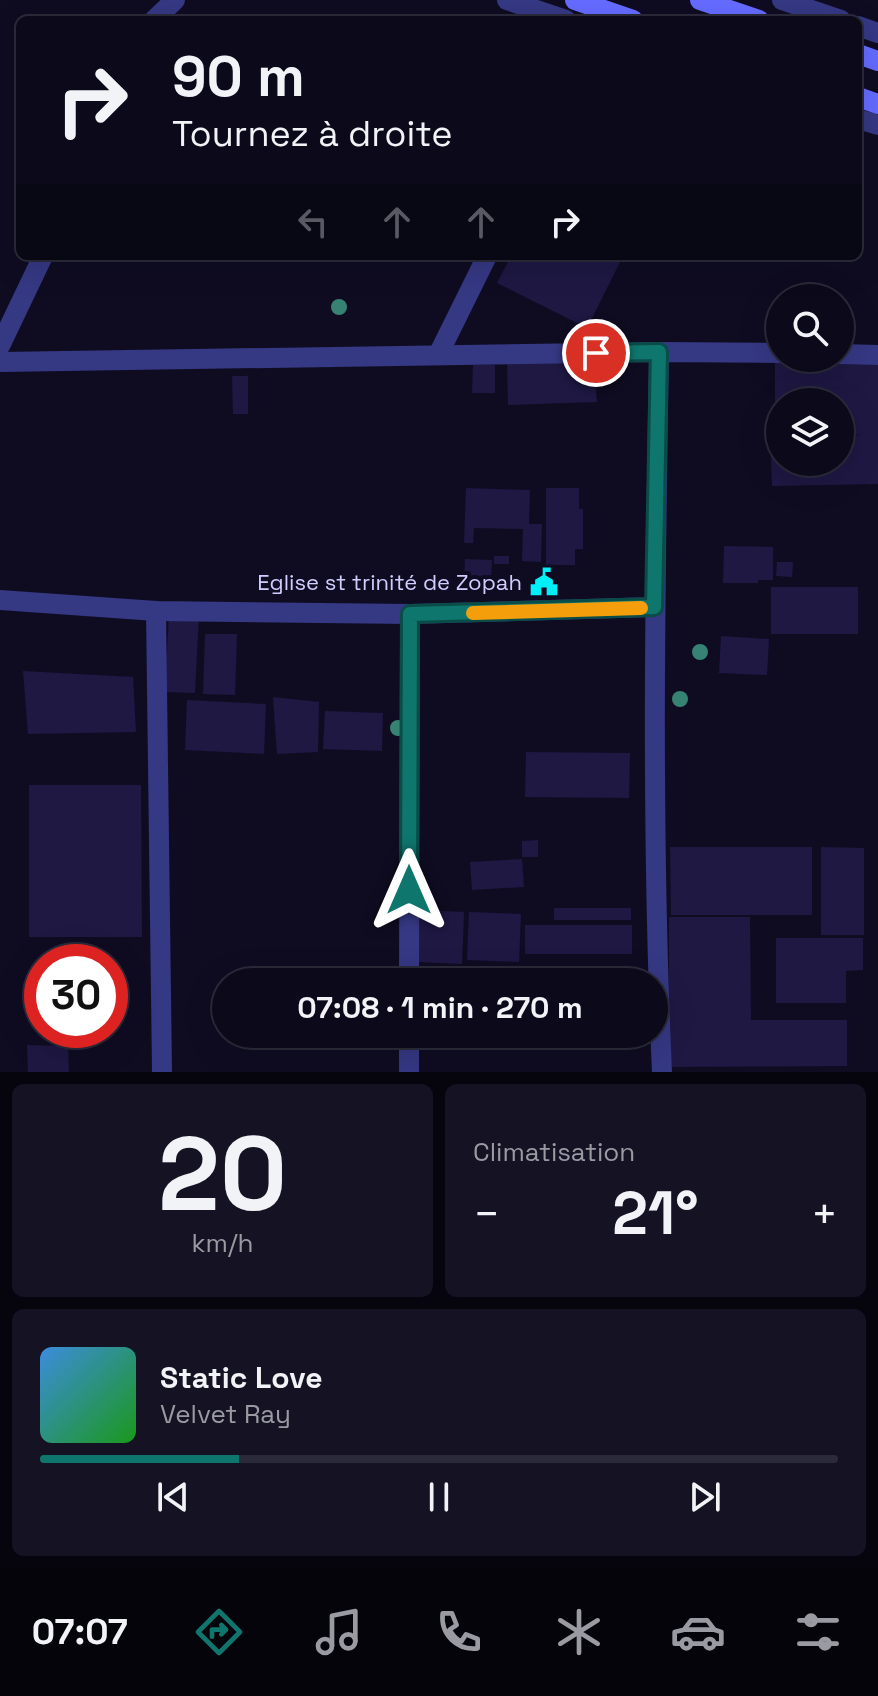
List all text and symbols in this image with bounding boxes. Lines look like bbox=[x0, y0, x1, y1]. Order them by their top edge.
text: 90 m bbox=[172, 41, 305, 112]
icon: right bbox=[40, 48, 144, 152]
text: Tournez à droite bbox=[172, 111, 453, 157]
icon: left bbox=[291, 200, 335, 244]
icon: ahead bbox=[375, 200, 419, 244]
icon: ahead bbox=[459, 200, 503, 244]
icon: right bbox=[543, 200, 587, 244]
map controls bbox=[766, 284, 854, 476]
button: search bbox=[766, 284, 854, 372]
pin bbox=[562, 319, 630, 387]
icon: arrive bbox=[574, 331, 618, 375]
button: layers bbox=[766, 388, 854, 476]
public building icon: Eglise st trinité de Zopah bbox=[529, 567, 559, 597]
place label: Eglise st trinité de Zopah bbox=[257, 568, 522, 596]
position arrow bbox=[367, 848, 451, 932]
speed limit sign: 30 bbox=[24, 944, 128, 1048]
text: 07:08 · 1 min · 270 m bbox=[297, 988, 583, 1027]
text: 20 bbox=[158, 1108, 287, 1240]
text: Climatisation bbox=[473, 1135, 635, 1169]
text: 21° bbox=[612, 1175, 699, 1252]
text: − bbox=[473, 1186, 500, 1242]
text: + bbox=[811, 1186, 838, 1242]
text: km/h bbox=[192, 1226, 253, 1260]
text: Static Love bbox=[160, 1358, 323, 1397]
text: Velvet Ray bbox=[160, 1397, 291, 1431]
icon: previous bbox=[151, 1475, 195, 1519]
icon: pause bbox=[417, 1475, 461, 1519]
icon: next bbox=[683, 1475, 727, 1519]
icon: directions bbox=[191, 1604, 247, 1660]
icon: music bbox=[311, 1604, 367, 1660]
icon: phone bbox=[431, 1604, 487, 1660]
icon: climate bbox=[551, 1604, 607, 1660]
icon: car bbox=[670, 1604, 726, 1660]
icon: filters bbox=[790, 1604, 846, 1660]
text: 07:07 bbox=[32, 1609, 128, 1655]

